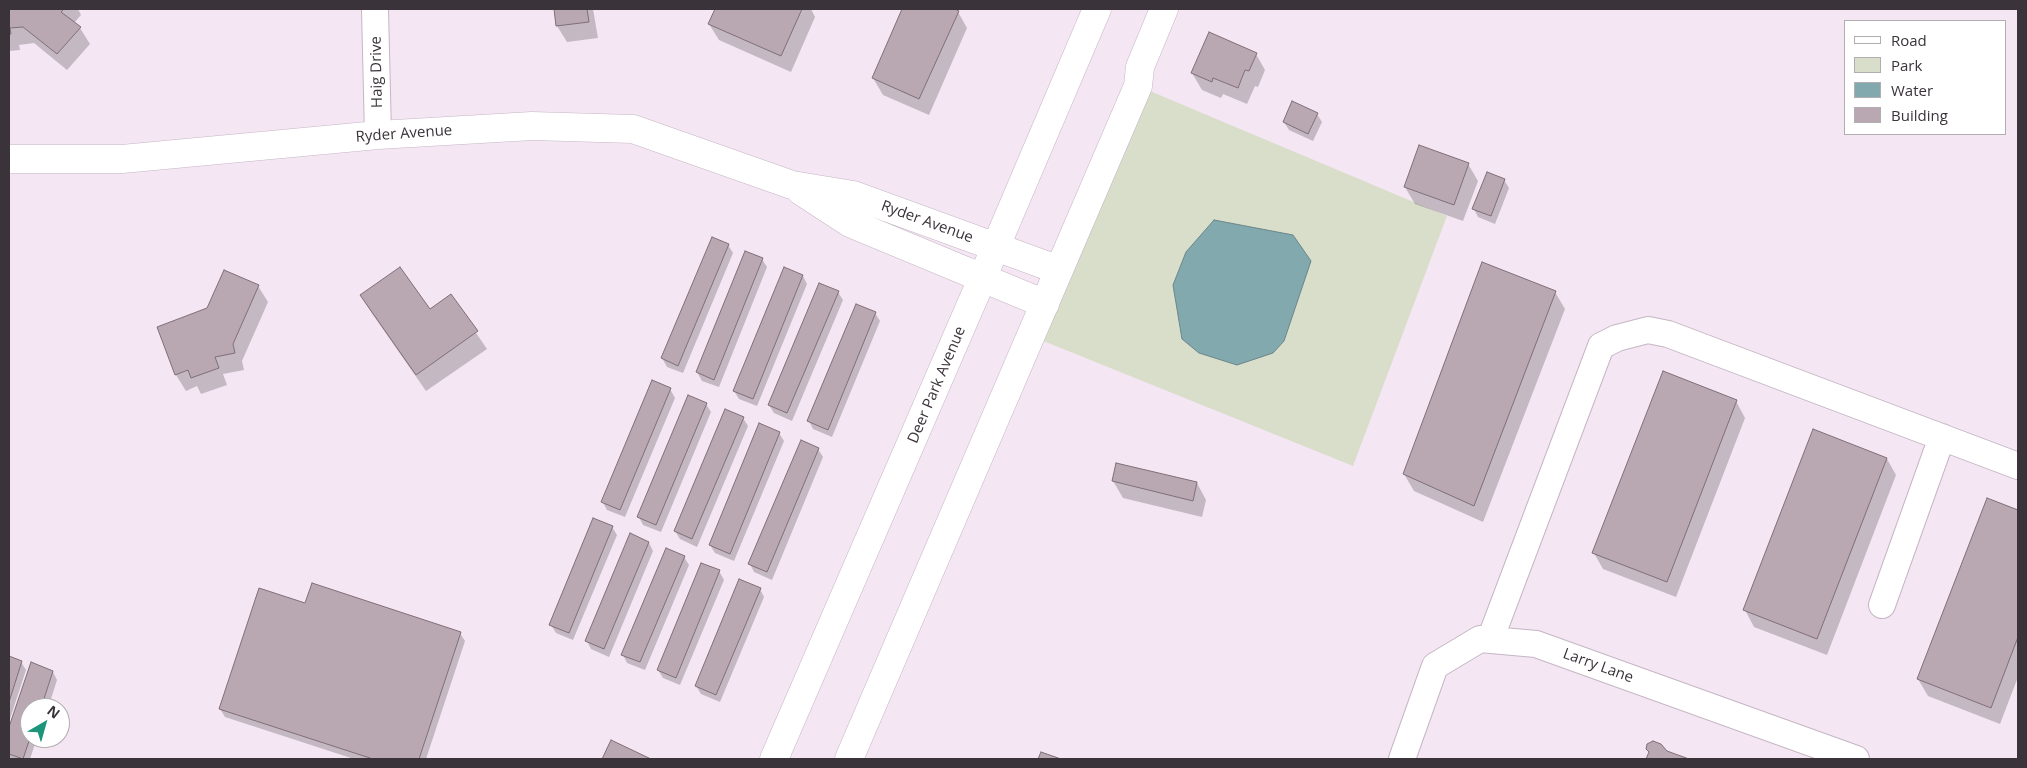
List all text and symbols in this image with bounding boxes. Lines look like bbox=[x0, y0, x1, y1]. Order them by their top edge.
legend bbox=[1844, 20, 2007, 135]
text: Road bbox=[1891, 30, 1927, 50]
street label: Haig Drive bbox=[367, 36, 387, 108]
text: Park bbox=[1891, 55, 1922, 75]
text: Water bbox=[1891, 80, 1933, 100]
text: Building bbox=[1891, 105, 1948, 125]
street label: Ryder Avenue bbox=[355, 122, 453, 146]
street label: Ryder Avenue bbox=[879, 197, 975, 247]
street label: Deer Park Avenue bbox=[904, 324, 970, 446]
street label: Larry Lane bbox=[1560, 645, 1636, 687]
north arrow bbox=[20, 698, 70, 748]
text: N bbox=[44, 701, 64, 723]

